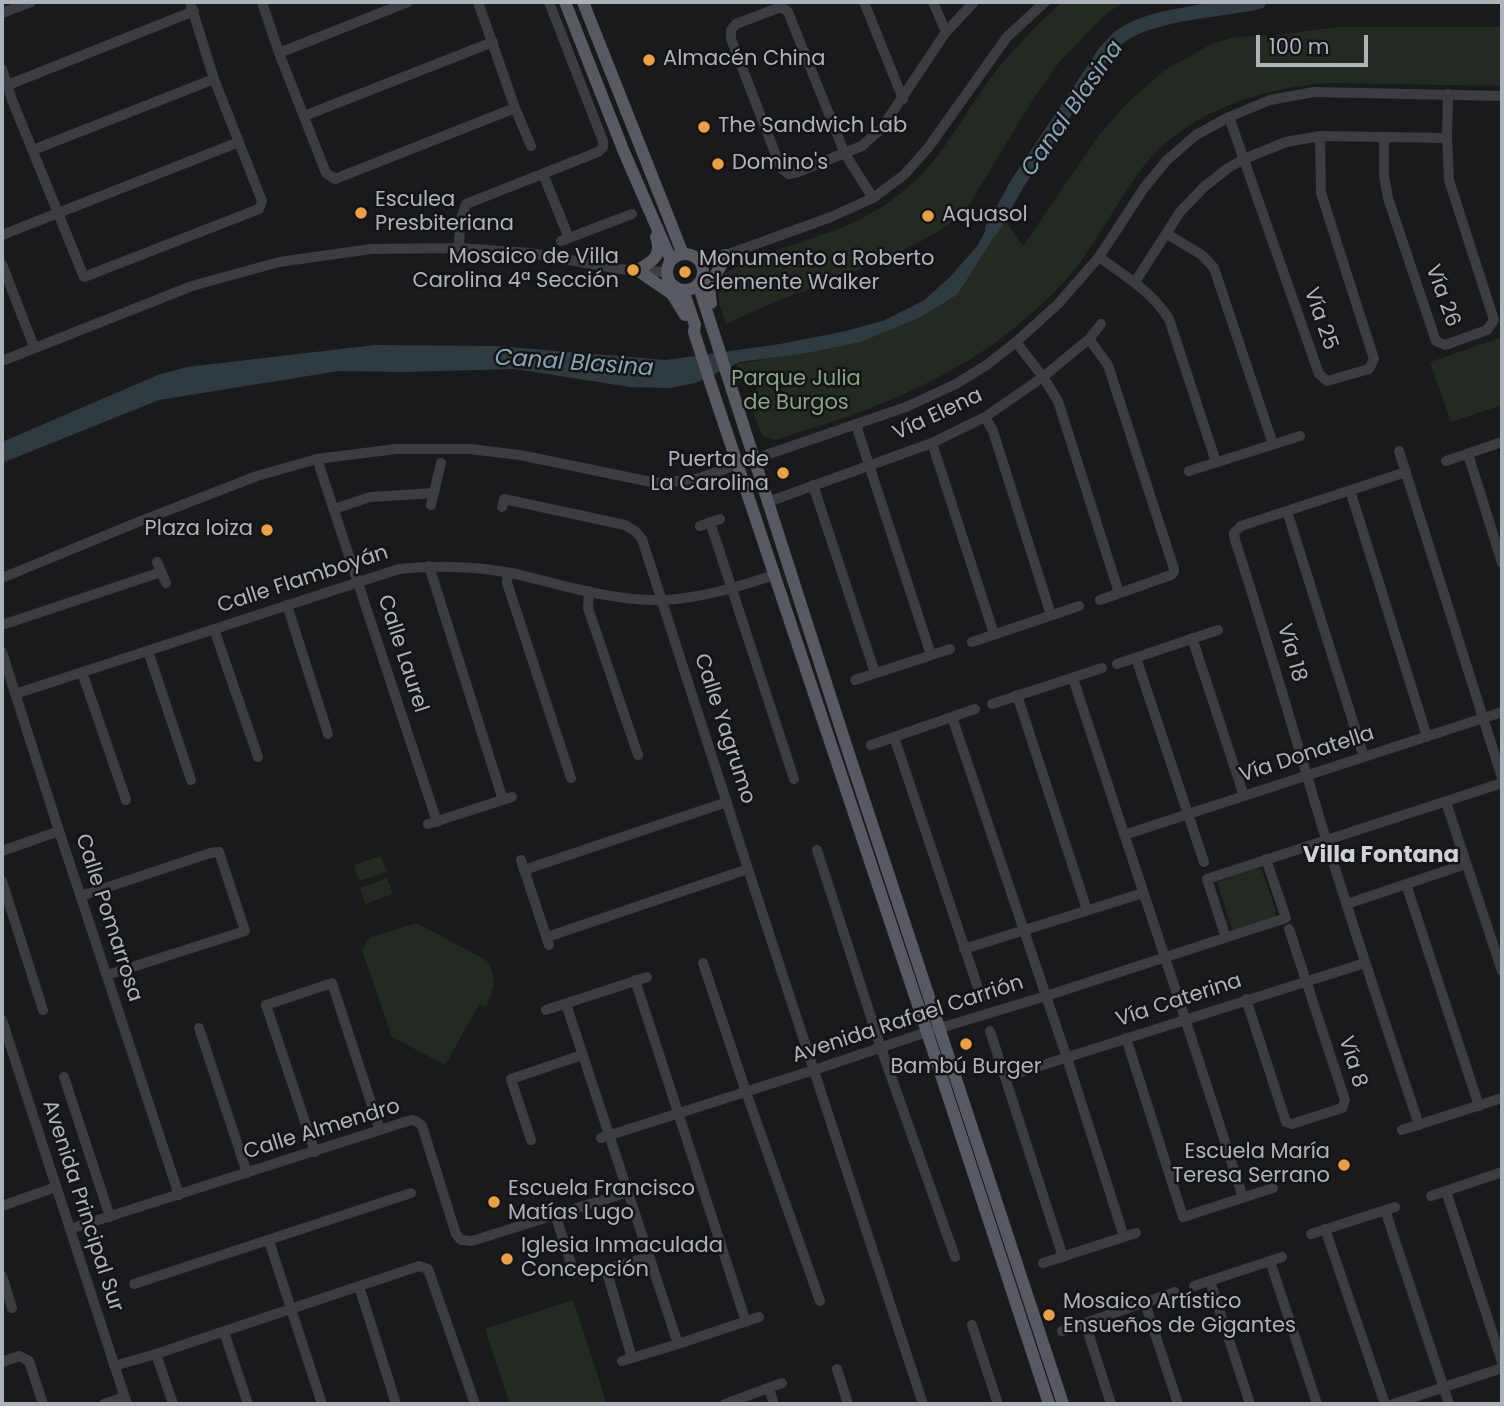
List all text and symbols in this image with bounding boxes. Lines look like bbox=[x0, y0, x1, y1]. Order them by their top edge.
scale bar bbox=[1259, 21, 1371, 65]
text: 100 m bbox=[1269, 32, 1329, 61]
water label: Canal Blasina bbox=[1016, 36, 1130, 182]
place label: Almacén China bbox=[663, 47, 825, 73]
marker: Almacén China bbox=[641, 52, 657, 68]
place label: The Sandwich Lab bbox=[718, 114, 907, 140]
marker: The Sandwich Lab bbox=[696, 119, 712, 135]
place label: Domino's bbox=[732, 151, 828, 177]
marker: Domino's bbox=[710, 156, 726, 172]
place label: Esculea Presbiteriana bbox=[375, 188, 514, 238]
place label: Aquasol bbox=[942, 203, 1028, 229]
marker: Esculea Presbiteriana bbox=[353, 205, 369, 221]
marker: Aquasol bbox=[920, 208, 936, 224]
place label: Mosaico de Villa Carolina 4ª Sección bbox=[413, 245, 619, 295]
place label: Monumento a Roberto Clemente Walker bbox=[699, 247, 934, 297]
street label: Vía 26 bbox=[1419, 261, 1465, 331]
marker: Mosaico de Villa Carolina 4ª Sección bbox=[625, 262, 641, 278]
marker: Monumento a Roberto Clemente Walker bbox=[677, 264, 693, 280]
street label: Vía 25 bbox=[1298, 284, 1342, 354]
water label: Canal Blasina bbox=[494, 345, 654, 383]
park label: Parque Julia de Burgos bbox=[731, 367, 861, 417]
street label: Vía Elena bbox=[889, 383, 987, 447]
place label: Puerta de La Carolina bbox=[650, 448, 769, 498]
marker: Puerta de La Carolina bbox=[775, 465, 791, 481]
place label: Plaza loiza bbox=[145, 517, 253, 543]
marker: Plaza loiza bbox=[259, 522, 275, 538]
street label: Calle Flamboyán bbox=[214, 541, 392, 619]
street label: Calle Laurel bbox=[371, 592, 433, 716]
street label: Vía 18 bbox=[1271, 621, 1311, 685]
street label: Calle Yagrumo bbox=[688, 651, 760, 807]
street label: Vía Donatella bbox=[1236, 721, 1378, 789]
street label: Calle Pomarrosa bbox=[69, 831, 147, 1005]
district label: Villa Fontana bbox=[1303, 842, 1459, 870]
street label: Vía Caterina bbox=[1113, 969, 1245, 1033]
street label: Avenida Rafael Carrión bbox=[789, 971, 1027, 1069]
street label: Vía 8 bbox=[1332, 1033, 1372, 1091]
marker: Bambú Burger bbox=[958, 1036, 974, 1052]
place label: Bambú Burger bbox=[890, 1055, 1042, 1081]
street label: Calle Almendro bbox=[241, 1094, 403, 1166]
street label: Avenida Principal Sur bbox=[36, 1097, 128, 1315]
place label: Escuela María Teresa Serrano bbox=[1172, 1140, 1330, 1190]
marker: Escuela María Teresa Serrano bbox=[1336, 1157, 1352, 1173]
place label: Escuela Francisco Matías Lugo bbox=[508, 1177, 695, 1227]
marker: Escuela Francisco Matías Lugo bbox=[486, 1194, 502, 1210]
place label: Iglesia Inmaculada Concepción bbox=[521, 1234, 723, 1284]
marker: Iglesia Inmaculada Concepción bbox=[499, 1251, 515, 1267]
place label: Mosaico Artístico Ensueños de Gigantes bbox=[1063, 1290, 1296, 1340]
marker: Mosaico Artístico Ensueños de Gigantes bbox=[1041, 1307, 1057, 1323]

